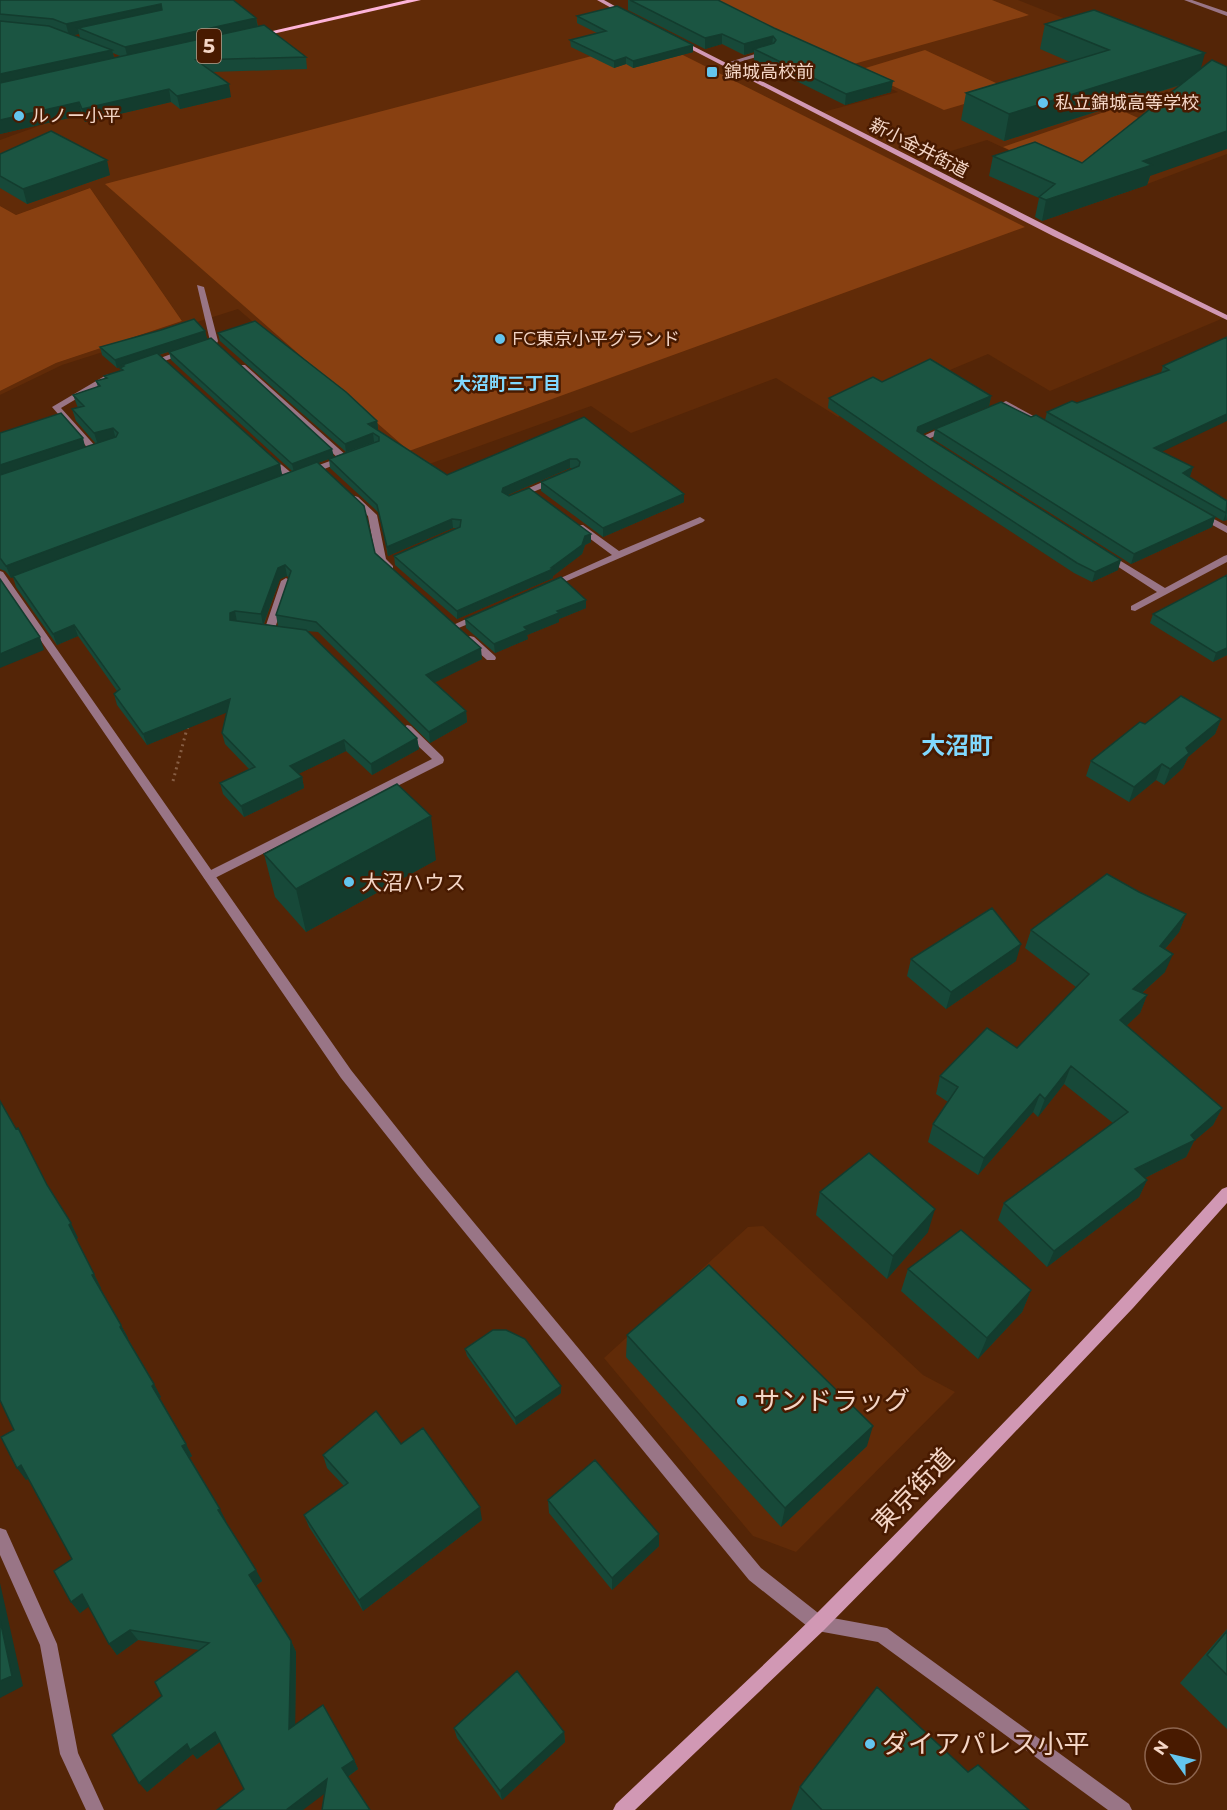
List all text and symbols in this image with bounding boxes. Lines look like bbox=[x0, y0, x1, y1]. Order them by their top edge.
road number: 5 bbox=[197, 29, 221, 63]
place label: 錦城高校前 bbox=[724, 61, 814, 83]
marker: 錦城高校前 bbox=[705, 65, 719, 79]
place label: 私立錦城高等学校 bbox=[1055, 92, 1199, 114]
marker: 私立錦城高等学校 bbox=[1036, 96, 1050, 110]
place label: ルノー小平 bbox=[31, 105, 121, 127]
marker: ルノー小平 bbox=[12, 109, 26, 123]
street label: 新小金井街道 bbox=[866, 114, 972, 182]
place label: FC東京小平グランド bbox=[512, 328, 680, 350]
marker: FC東京小平グランド bbox=[493, 332, 507, 346]
district label: 大沼町三丁目 bbox=[453, 373, 561, 395]
district label: 大沼町 bbox=[921, 731, 993, 760]
place label: 大沼ハウス bbox=[361, 870, 466, 895]
marker: 大沼ハウス bbox=[342, 875, 356, 889]
place label: サンドラッグ bbox=[754, 1385, 910, 1417]
marker: サンドラッグ bbox=[735, 1394, 749, 1408]
street label: 東京街道 bbox=[865, 1441, 961, 1539]
north arrow bbox=[1143, 1726, 1203, 1786]
place label: ダイアパレス小平 bbox=[882, 1728, 1089, 1760]
marker: ダイアパレス小平 bbox=[863, 1737, 877, 1751]
text: N bbox=[1149, 1737, 1172, 1759]

